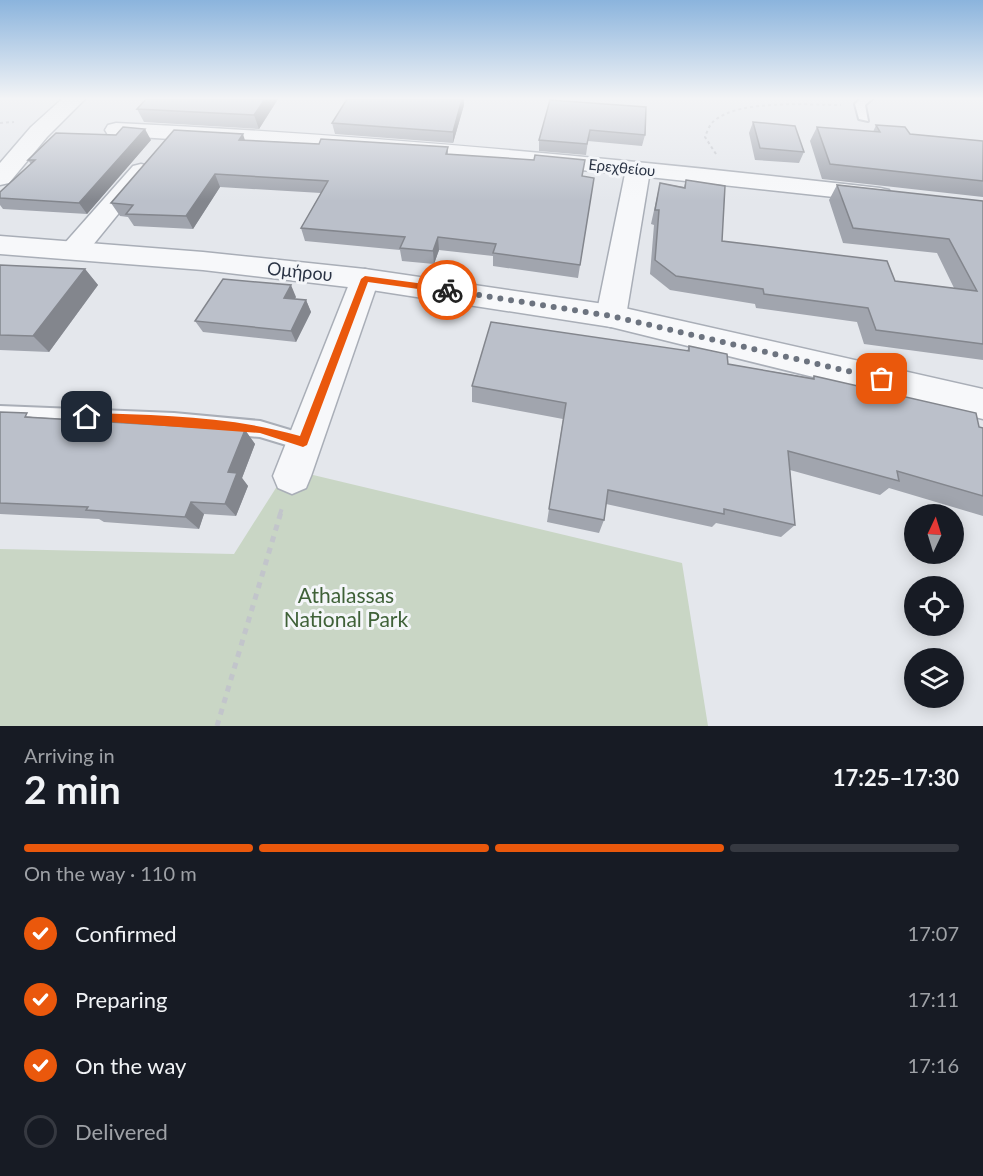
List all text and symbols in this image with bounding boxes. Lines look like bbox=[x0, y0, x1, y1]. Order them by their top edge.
street label: Ερεχθείου bbox=[588, 155, 656, 179]
street label: Ομήρου bbox=[266, 257, 334, 285]
courier bbox=[417, 260, 477, 320]
icon: bike bbox=[431, 274, 464, 307]
pin bbox=[856, 353, 907, 404]
icon: bag bbox=[865, 362, 898, 395]
pin bbox=[61, 391, 112, 442]
icon: home bbox=[70, 400, 103, 433]
north arrow bbox=[904, 504, 964, 564]
map controls bbox=[904, 504, 964, 708]
button: locate bbox=[904, 576, 964, 636]
park label: Athalassas National Park bbox=[284, 582, 409, 631]
button: layers bbox=[904, 648, 964, 708]
text: Arriving in bbox=[24, 743, 115, 767]
text: 17:25–17:30 bbox=[833, 764, 959, 791]
text: 2 min bbox=[24, 766, 121, 812]
text: On the way · 110 m bbox=[24, 861, 197, 885]
icon: check bbox=[24, 917, 57, 950]
text: Confirmed bbox=[75, 920, 177, 947]
text: 17:07 bbox=[908, 921, 959, 945]
icon: check bbox=[24, 983, 57, 1016]
text: Preparing bbox=[75, 986, 167, 1013]
text: 17:11 bbox=[908, 987, 959, 1011]
icon: check bbox=[24, 1049, 57, 1082]
text: On the way bbox=[75, 1052, 186, 1079]
text: 17:16 bbox=[908, 1053, 959, 1077]
text: Delivered bbox=[75, 1118, 168, 1145]

